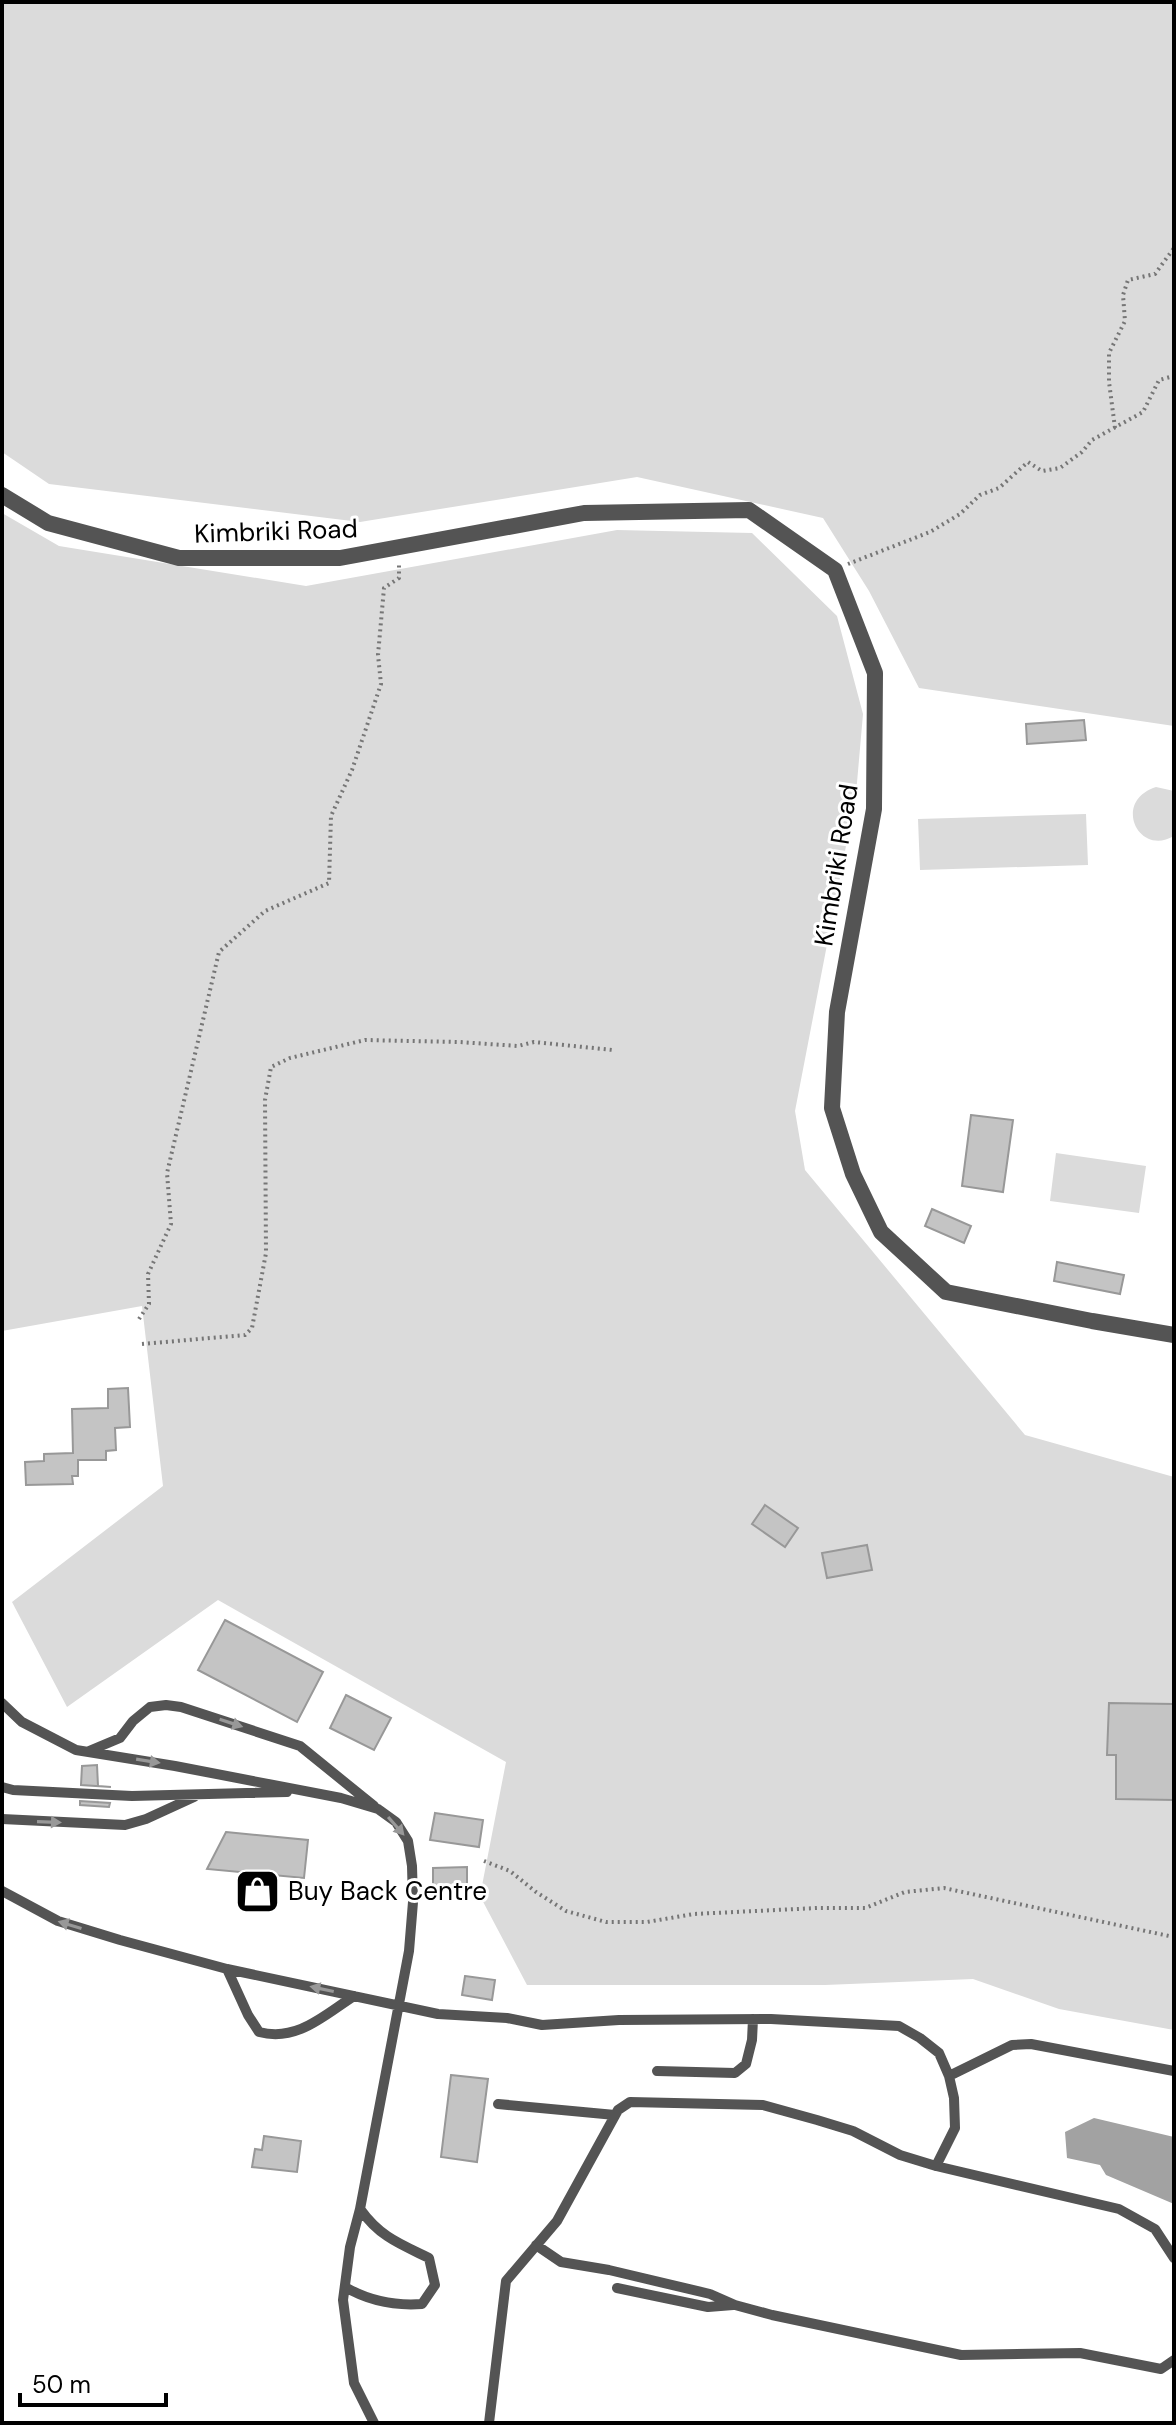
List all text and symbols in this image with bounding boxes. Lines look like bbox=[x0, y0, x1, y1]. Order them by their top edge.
street label: Kimbriki Road bbox=[194, 511, 358, 551]
street label: Kimbriki Road bbox=[806, 782, 866, 948]
one-way arrow bbox=[219, 1718, 243, 1730]
one-way arrow bbox=[136, 1756, 161, 1768]
one-way arrow bbox=[37, 1815, 62, 1828]
one-way arrow bbox=[387, 1816, 404, 1836]
shop icon: Buy Back Centre bbox=[233, 1867, 281, 1915]
place label: Buy Back Centre bbox=[288, 1874, 487, 1908]
one-way arrow bbox=[58, 1918, 82, 1931]
one-way arrow bbox=[309, 1982, 334, 1995]
scale bar bbox=[20, 2357, 166, 2407]
text: 50 m bbox=[32, 2369, 91, 2400]

